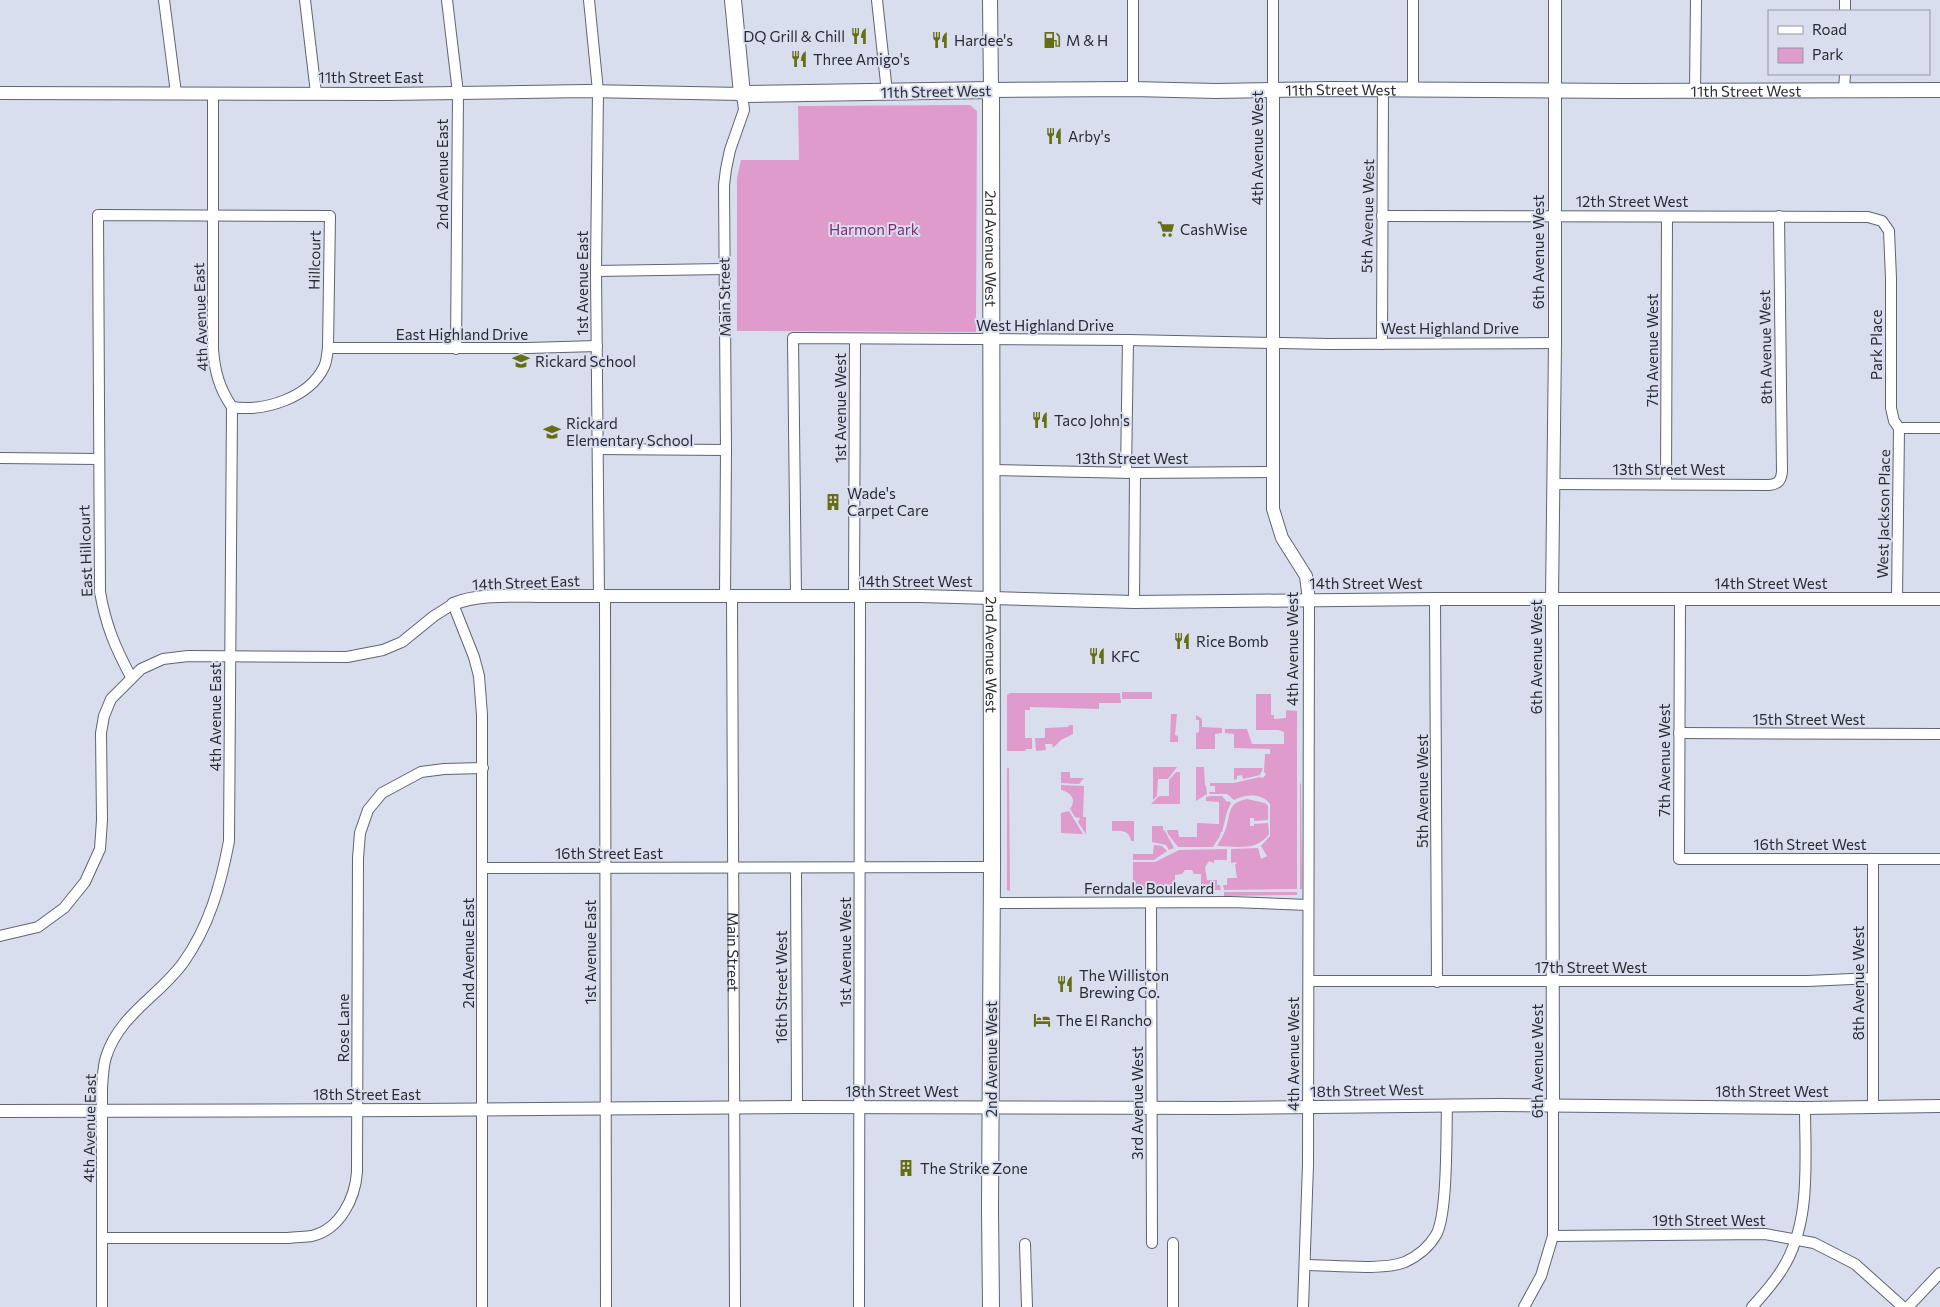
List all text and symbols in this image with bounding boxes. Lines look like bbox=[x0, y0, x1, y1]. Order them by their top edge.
legend bbox=[1768, 10, 1930, 75]
text: Road bbox=[1812, 20, 1847, 38]
restaurant icon: DQ Grill & Chill bbox=[849, 26, 869, 46]
place label: DQ Grill & Chill bbox=[743, 27, 845, 45]
restaurant icon: Hardee's bbox=[930, 30, 950, 50]
fuel station icon: M & H bbox=[1042, 30, 1062, 50]
place label: Hardee's bbox=[954, 31, 1013, 49]
place label: M & H bbox=[1066, 31, 1108, 49]
text: Park bbox=[1812, 45, 1843, 63]
restaurant icon: Three Amigo's bbox=[789, 49, 809, 69]
place label: Three Amigo's bbox=[813, 50, 910, 68]
street label: 11th Street East bbox=[318, 68, 424, 86]
street label: 11th Street West bbox=[1285, 80, 1396, 99]
street label: 11th Street West bbox=[880, 81, 992, 101]
street label: 11th Street West bbox=[1690, 81, 1801, 100]
street label: 4th Avenue West bbox=[1248, 91, 1266, 205]
street label: 2nd Avenue East bbox=[433, 118, 451, 230]
restaurant icon: Arby's bbox=[1044, 126, 1064, 146]
place label: Arby's bbox=[1068, 127, 1111, 145]
street label: 5th Avenue West bbox=[1357, 159, 1377, 273]
street label: 2nd Avenue West bbox=[982, 190, 1000, 307]
street label: 12th Street West bbox=[1576, 192, 1688, 210]
street label: 6th Avenue West bbox=[1529, 195, 1547, 309]
supermarket icon: CashWise bbox=[1156, 219, 1176, 239]
park label: Harmon Park bbox=[829, 220, 919, 238]
place label: CashWise bbox=[1180, 220, 1248, 238]
street label: Hillcourt bbox=[304, 230, 324, 290]
street label: 1st Avenue East bbox=[573, 231, 591, 335]
street label: Main Street bbox=[714, 257, 734, 337]
street label: 4th Avenue East bbox=[189, 262, 211, 372]
street label: 8th Avenue West bbox=[1755, 290, 1775, 404]
street label: 7th Avenue West bbox=[1643, 293, 1661, 407]
street label: Park Place bbox=[1867, 310, 1885, 380]
street label: West Highland Drive bbox=[976, 316, 1114, 334]
street label: West Highland Drive bbox=[1381, 319, 1519, 337]
street label: East Highland Drive bbox=[396, 325, 528, 343]
school or university icon: Rickard School bbox=[511, 351, 531, 371]
place label: Rickard School bbox=[535, 352, 636, 370]
street label: 1st Avenue West bbox=[831, 353, 849, 463]
restaurant icon: Taco John's bbox=[1030, 410, 1050, 430]
place label: Taco John's bbox=[1054, 411, 1130, 429]
place label: Rickard Elementary School bbox=[566, 414, 693, 449]
school or university icon: Rickard Elementary School bbox=[542, 422, 562, 442]
street label: 13th Street West bbox=[1076, 449, 1188, 467]
street label: West Jackson Place bbox=[1873, 449, 1893, 579]
street label: 13th Street West bbox=[1613, 460, 1725, 478]
place label: Wade's Carpet Care bbox=[847, 484, 929, 519]
building icon: Wade's Carpet Care bbox=[823, 492, 843, 512]
street label: East Hillcourt bbox=[74, 505, 96, 597]
street label: 14th Street East bbox=[472, 571, 580, 593]
street label: 14th Street West bbox=[859, 572, 973, 590]
street label: 14th Street West bbox=[1309, 574, 1423, 592]
street label: 14th Street West bbox=[1714, 574, 1828, 592]
street label: 4th Avenue West bbox=[1283, 592, 1301, 706]
street label: 2nd Avenue West bbox=[983, 596, 1001, 713]
street label: 6th Avenue West bbox=[1527, 600, 1545, 714]
restaurant icon: Rice Bomb bbox=[1172, 631, 1192, 651]
place label: Rice Bomb bbox=[1196, 632, 1269, 650]
restaurant icon: KFC bbox=[1087, 646, 1107, 666]
place label: KFC bbox=[1111, 647, 1140, 665]
street label: 4th Avenue East bbox=[206, 662, 224, 772]
street label: 7th Avenue West bbox=[1655, 703, 1673, 817]
street label: 15th Street West bbox=[1752, 710, 1866, 728]
street label: 5th Avenue West bbox=[1413, 734, 1431, 848]
street label: 16th Street West bbox=[1753, 835, 1867, 853]
street label: 16th Street East bbox=[555, 844, 663, 862]
street label: Ferndale Boulevard bbox=[1084, 879, 1214, 897]
street label: 2nd Avenue East bbox=[459, 897, 477, 1009]
street label: 1st Avenue West bbox=[836, 897, 854, 1007]
street label: 1st Avenue East bbox=[581, 900, 599, 1004]
street label: Main Street bbox=[724, 912, 743, 992]
street label: 8th Avenue West bbox=[1849, 926, 1867, 1040]
street label: 16th Street West bbox=[772, 930, 790, 1044]
street label: 17th Street West bbox=[1535, 958, 1647, 976]
place label: The Williston Brewing Co. bbox=[1079, 966, 1169, 1001]
restaurant icon: The Williston Brewing Co. bbox=[1055, 974, 1075, 994]
street label: Rose Lane bbox=[334, 993, 352, 1062]
street label: 4th Avenue West bbox=[1284, 997, 1302, 1111]
street label: 2nd Avenue West bbox=[982, 1001, 1000, 1117]
street label: 6th Avenue West bbox=[1528, 1004, 1546, 1118]
hotel icon: The El Rancho bbox=[1032, 1010, 1052, 1030]
place label: The El Rancho bbox=[1056, 1011, 1152, 1029]
street label: 3rd Avenue West bbox=[1128, 1046, 1146, 1160]
street label: 4th Avenue East bbox=[79, 1073, 99, 1183]
street label: 18th Street West bbox=[1310, 1080, 1424, 1100]
street label: 18th Street West bbox=[845, 1082, 959, 1100]
street label: 18th Street West bbox=[1715, 1082, 1829, 1100]
street label: 18th Street East bbox=[313, 1085, 421, 1103]
building icon: The Strike Zone bbox=[896, 1158, 916, 1178]
place label: The Strike Zone bbox=[920, 1159, 1028, 1177]
street label: 19th Street West bbox=[1652, 1211, 1766, 1229]

